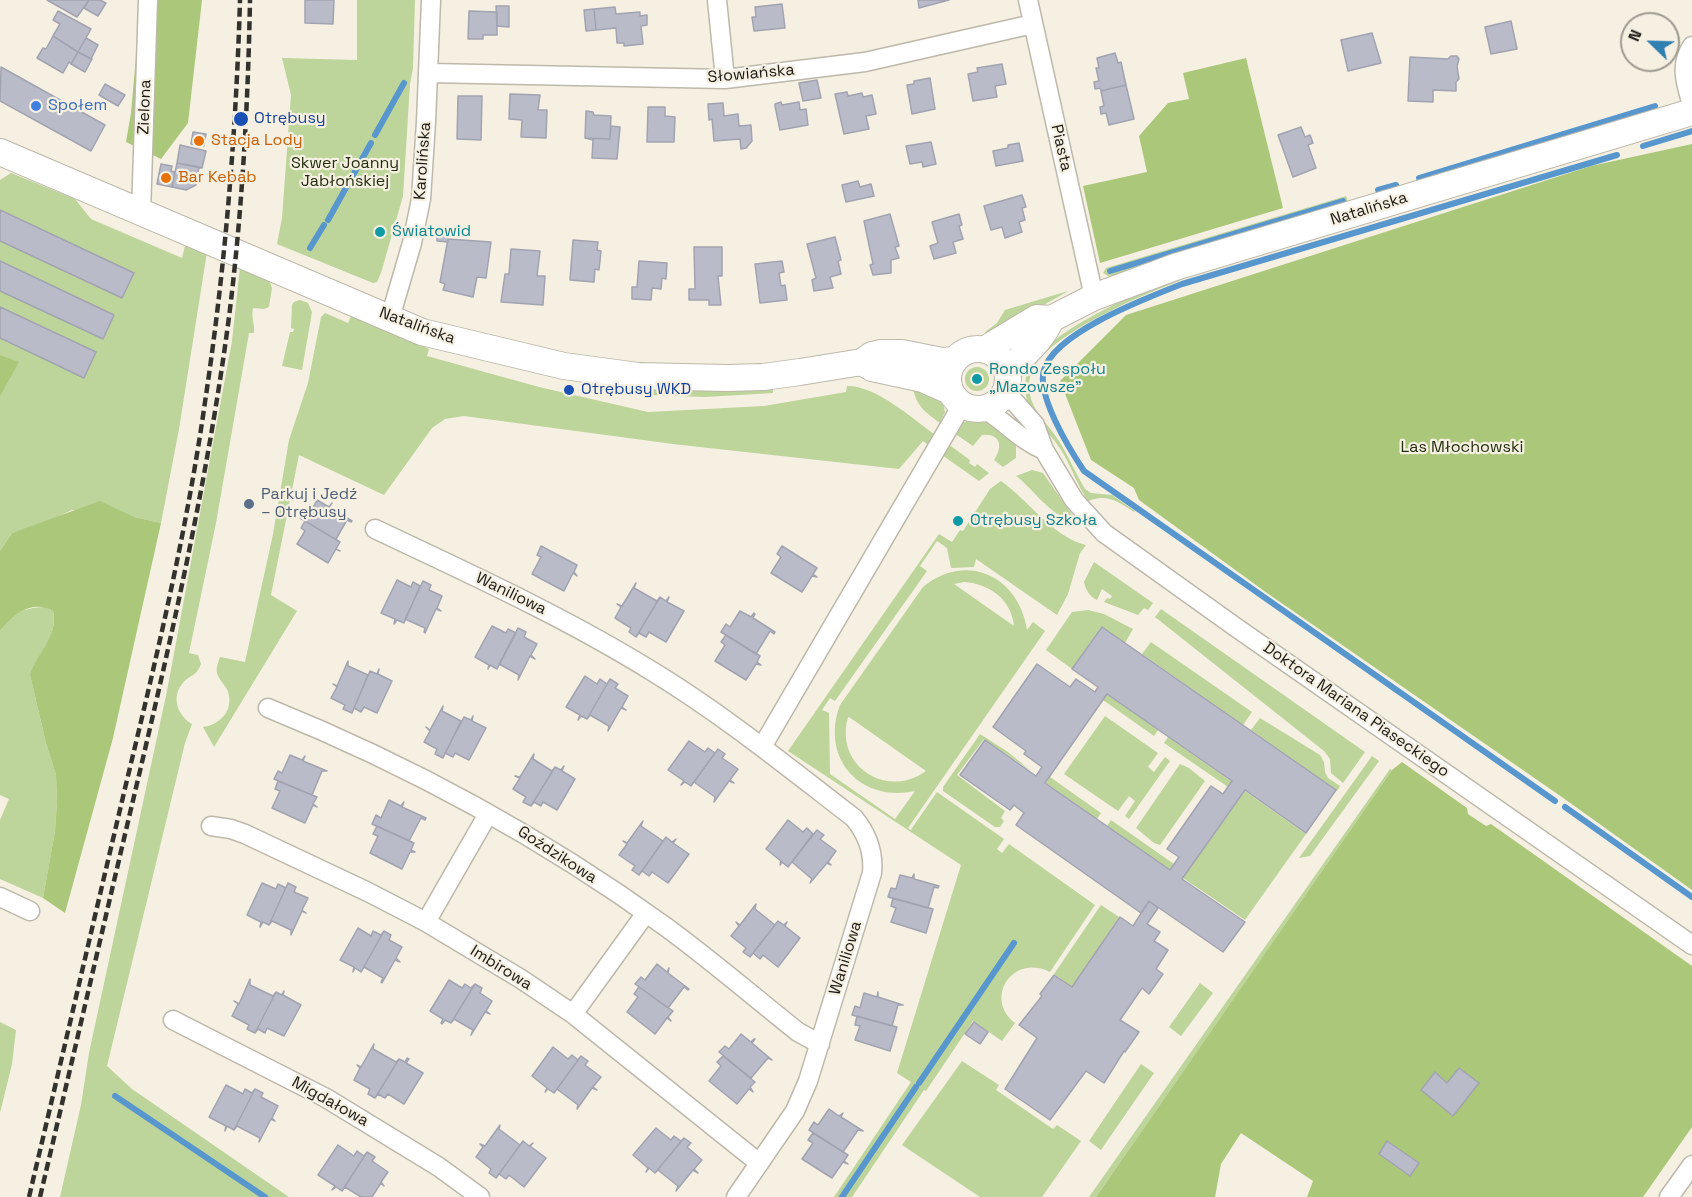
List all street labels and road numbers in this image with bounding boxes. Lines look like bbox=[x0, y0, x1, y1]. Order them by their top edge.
street label: Słowiańska bbox=[707, 61, 795, 87]
street label: Zielona bbox=[134, 79, 156, 135]
street label: Karolińska bbox=[411, 121, 435, 201]
street label: Piasta bbox=[1046, 123, 1076, 173]
street label: Natalińska bbox=[1328, 188, 1410, 230]
street label: Natalińska bbox=[376, 303, 458, 349]
street label: Waniliowa bbox=[473, 569, 549, 619]
street label: Doktora Mariana Piaseckiego bbox=[1259, 638, 1453, 782]
street label: Goździkowa bbox=[514, 822, 600, 888]
street label: Waniliowa bbox=[826, 919, 866, 997]
street label: Imbirowa bbox=[467, 942, 535, 994]
street label: Migdałowa bbox=[288, 1073, 372, 1131]

